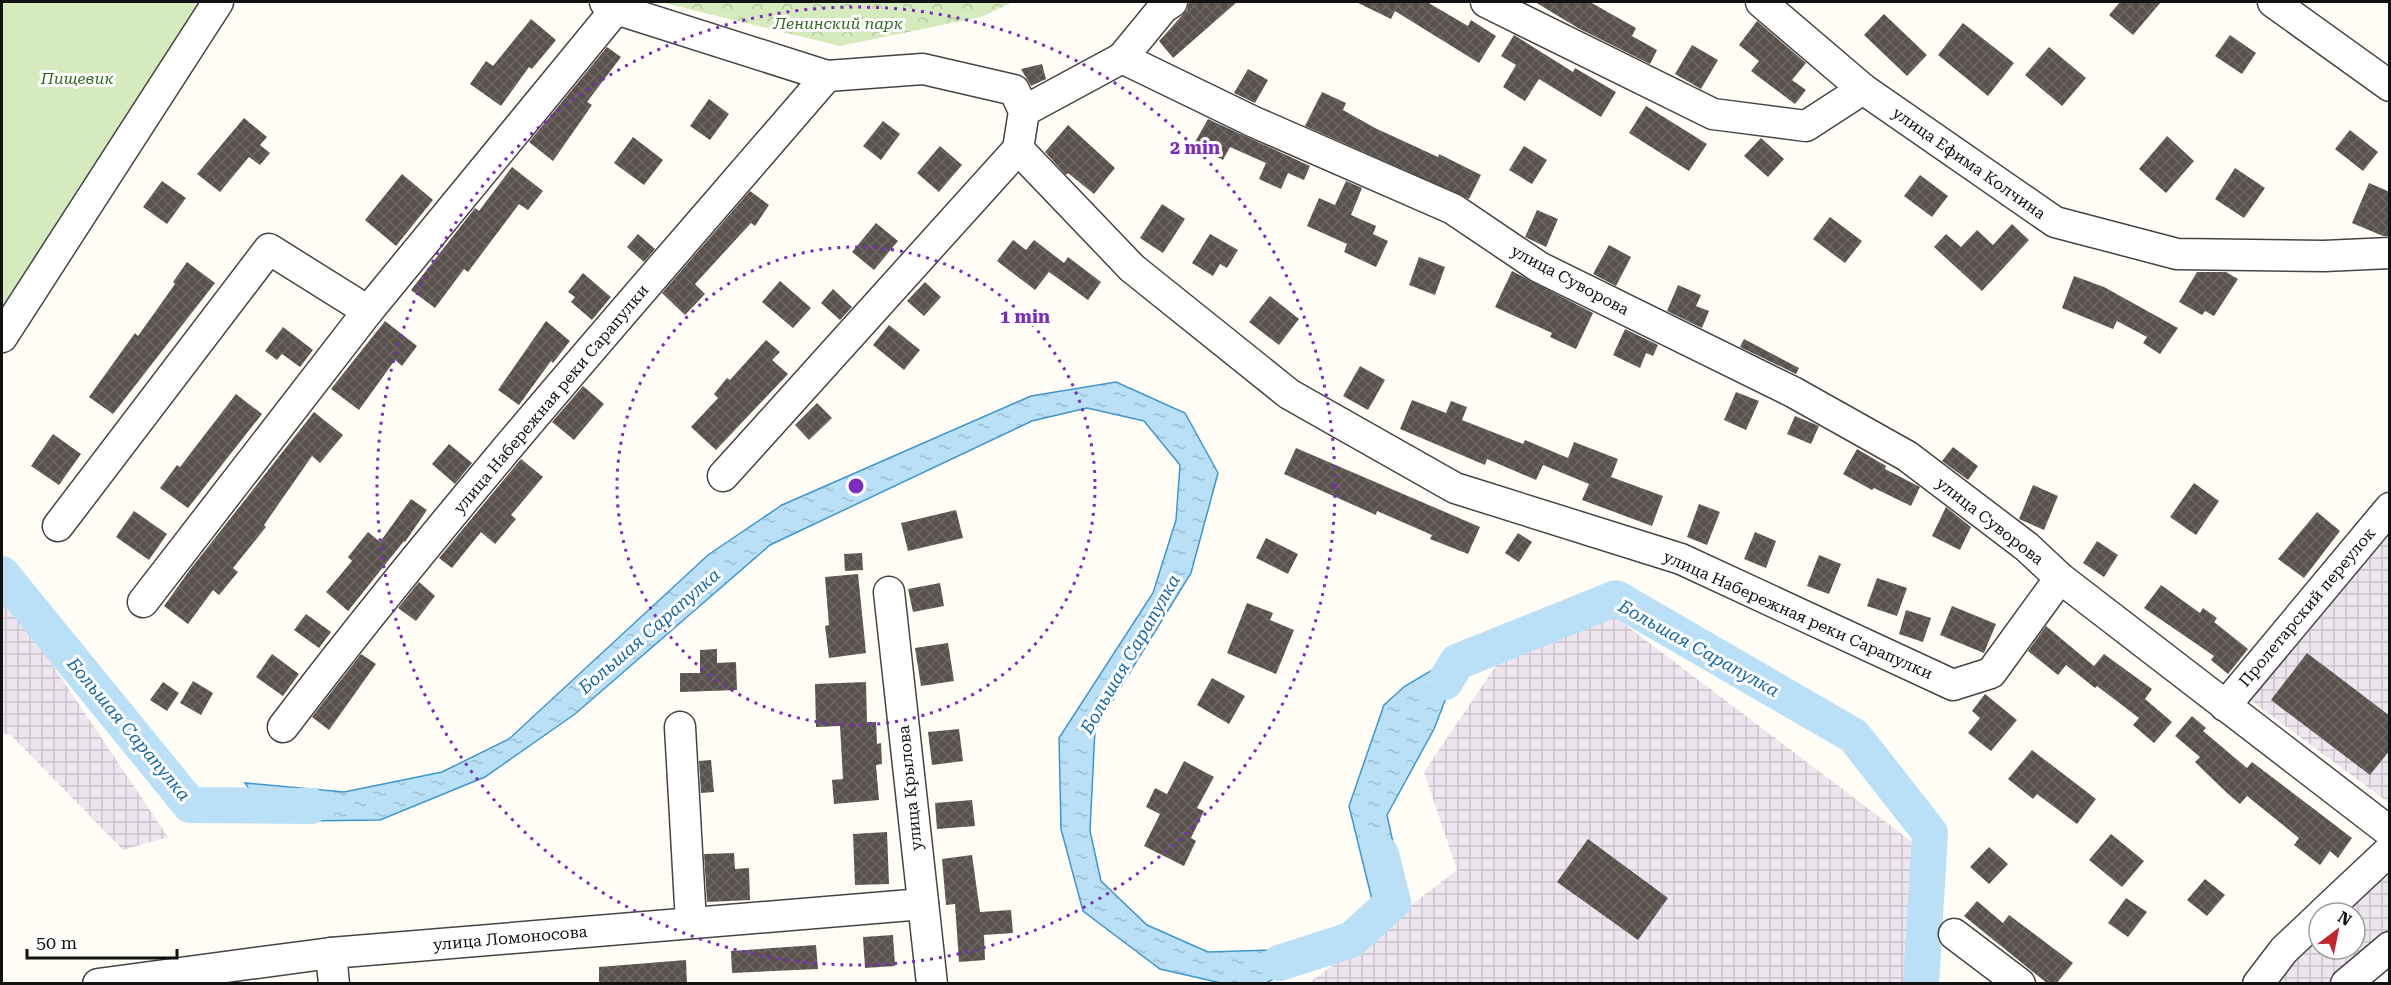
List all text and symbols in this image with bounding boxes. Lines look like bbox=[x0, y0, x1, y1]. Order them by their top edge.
park label: Ленинский парк bbox=[772, 14, 903, 33]
park label: Пищевик bbox=[40, 69, 113, 88]
street label: улица Ефима Колчина bbox=[1889, 103, 2049, 223]
text: 2 min bbox=[1170, 137, 1220, 158]
street label: улица Суворова bbox=[1508, 241, 1633, 319]
street label: улица Набережная реки Сарапулки bbox=[450, 281, 653, 517]
text: 1 min bbox=[1000, 306, 1050, 327]
street label: улица Суворова bbox=[1933, 473, 2048, 569]
centre of rings bbox=[846, 476, 866, 496]
street label: Пролетарский переулок bbox=[2235, 523, 2379, 691]
street label: улица Набережная реки Сарапулки bbox=[1660, 547, 1936, 683]
water label: Большая Сарапулка bbox=[573, 564, 724, 699]
water label: Большая Сарапулка bbox=[1075, 571, 1184, 738]
water label: Большая Сарапулка bbox=[1614, 595, 1783, 701]
water label: Большая Сарапулка bbox=[62, 652, 195, 805]
street label: улица Крылова bbox=[894, 724, 926, 852]
north arrow bbox=[2307, 901, 2367, 961]
text: N bbox=[2334, 907, 2355, 930]
scale bar bbox=[27, 922, 177, 960]
street label: улица Ломоносова bbox=[432, 922, 588, 954]
text: 50 m bbox=[36, 932, 77, 953]

